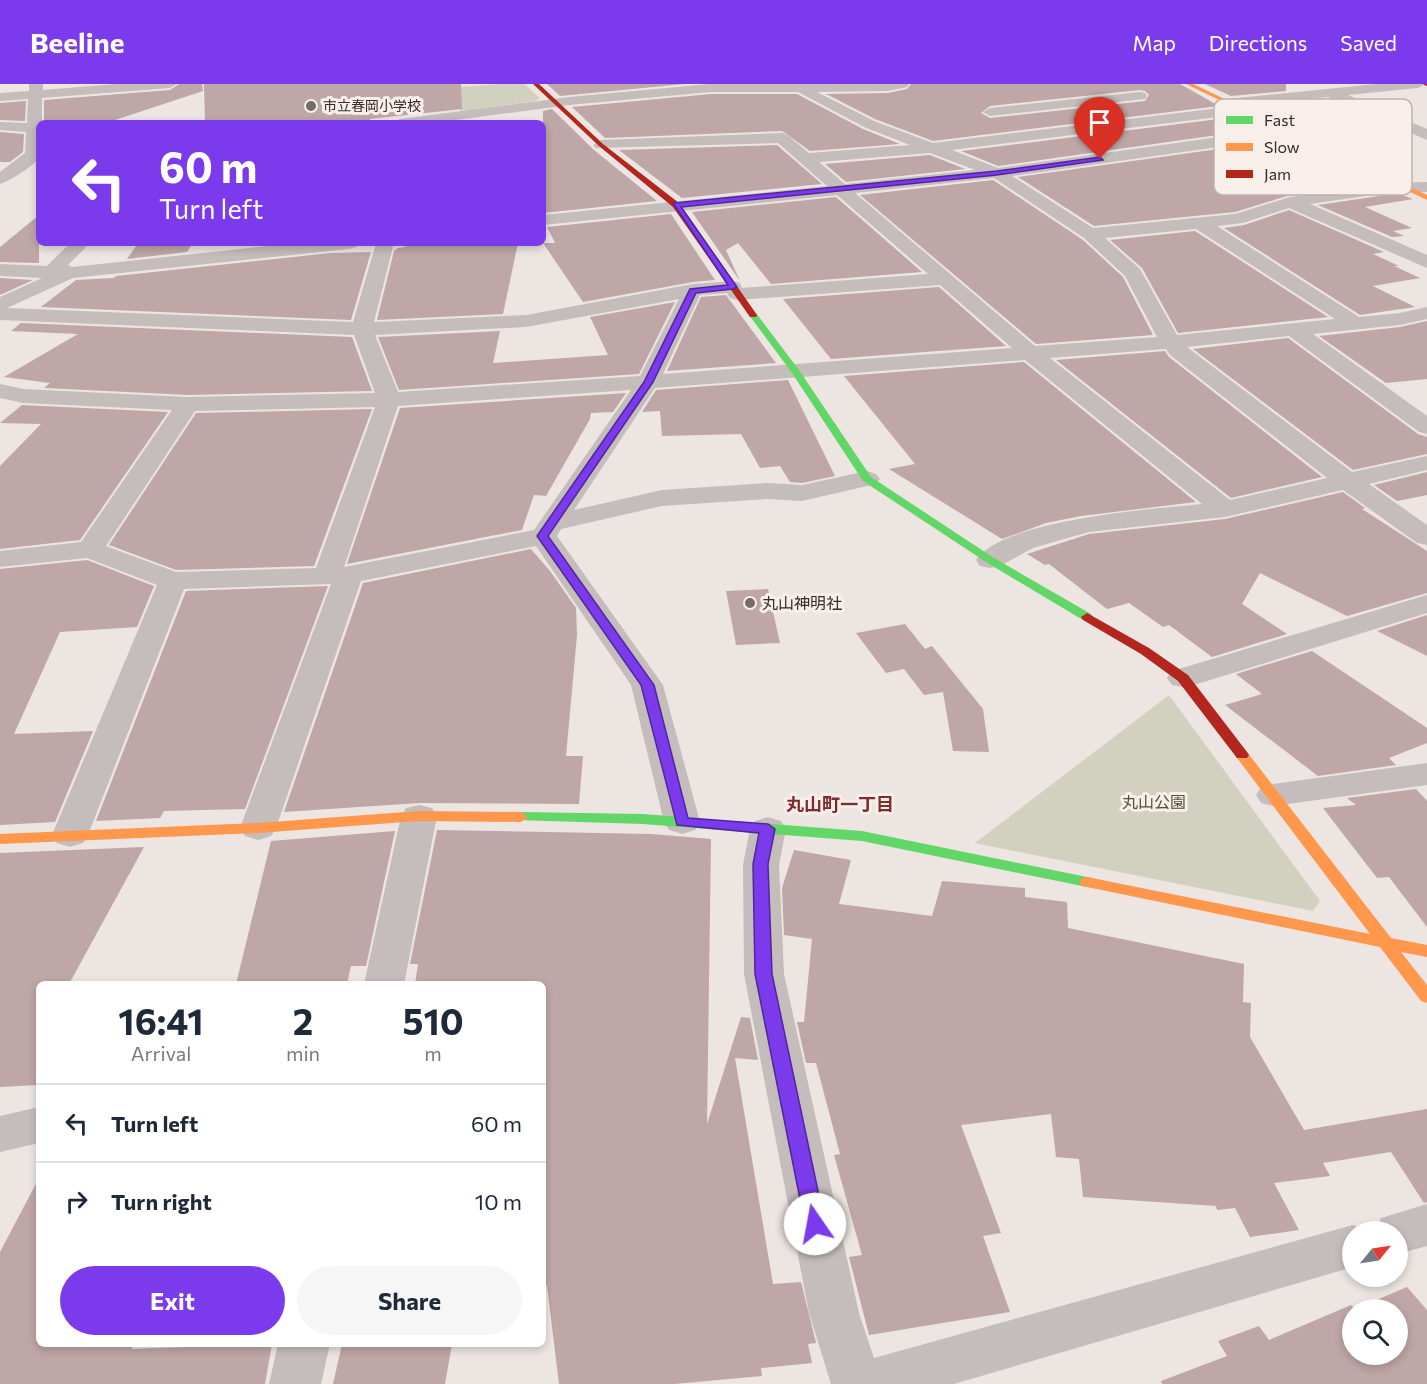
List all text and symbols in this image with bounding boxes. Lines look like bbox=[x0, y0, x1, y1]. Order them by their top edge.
text: Beeline bbox=[30, 25, 124, 59]
text: Map bbox=[1133, 30, 1176, 55]
text: Directions bbox=[1209, 30, 1307, 55]
text: Saved bbox=[1340, 30, 1397, 55]
place label: 市立春岡小学校 bbox=[323, 97, 421, 114]
pin bbox=[1074, 97, 1125, 159]
marker: 市立春岡小学校 bbox=[304, 99, 318, 113]
legend bbox=[1214, 99, 1412, 195]
icon: arrive bbox=[1083, 106, 1116, 139]
text: Fast bbox=[1264, 110, 1295, 129]
text: Slow bbox=[1264, 137, 1300, 156]
text: 60 m bbox=[159, 140, 258, 192]
icon: left bbox=[60, 144, 138, 222]
text: Jam bbox=[1264, 164, 1291, 183]
text: Turn left bbox=[159, 192, 263, 225]
place label: 丸山神明社 bbox=[762, 593, 842, 612]
marker: 丸山神明社 bbox=[743, 596, 757, 610]
park label: 丸山公園 bbox=[1122, 792, 1186, 811]
district label: 丸山町一丁目 bbox=[786, 793, 894, 815]
text: 16:41 bbox=[118, 998, 204, 1042]
text: 2 bbox=[293, 998, 313, 1042]
text: 510 bbox=[402, 998, 464, 1042]
text: Arrival bbox=[131, 1041, 191, 1065]
text: min bbox=[286, 1041, 320, 1065]
text: m bbox=[424, 1041, 442, 1065]
icon: left bbox=[60, 1107, 93, 1140]
text: Turn left bbox=[111, 1110, 198, 1137]
text: 60 m bbox=[471, 1110, 522, 1137]
icon: right bbox=[60, 1185, 93, 1218]
text: Turn right bbox=[111, 1188, 212, 1215]
text: 10 m bbox=[475, 1188, 522, 1215]
position arrow bbox=[783, 1192, 847, 1256]
north arrow bbox=[1342, 1221, 1408, 1287]
map controls bbox=[1342, 1221, 1408, 1365]
button: Exit bbox=[60, 1266, 285, 1335]
button: Share bbox=[297, 1266, 522, 1335]
button: search bbox=[1342, 1299, 1408, 1365]

